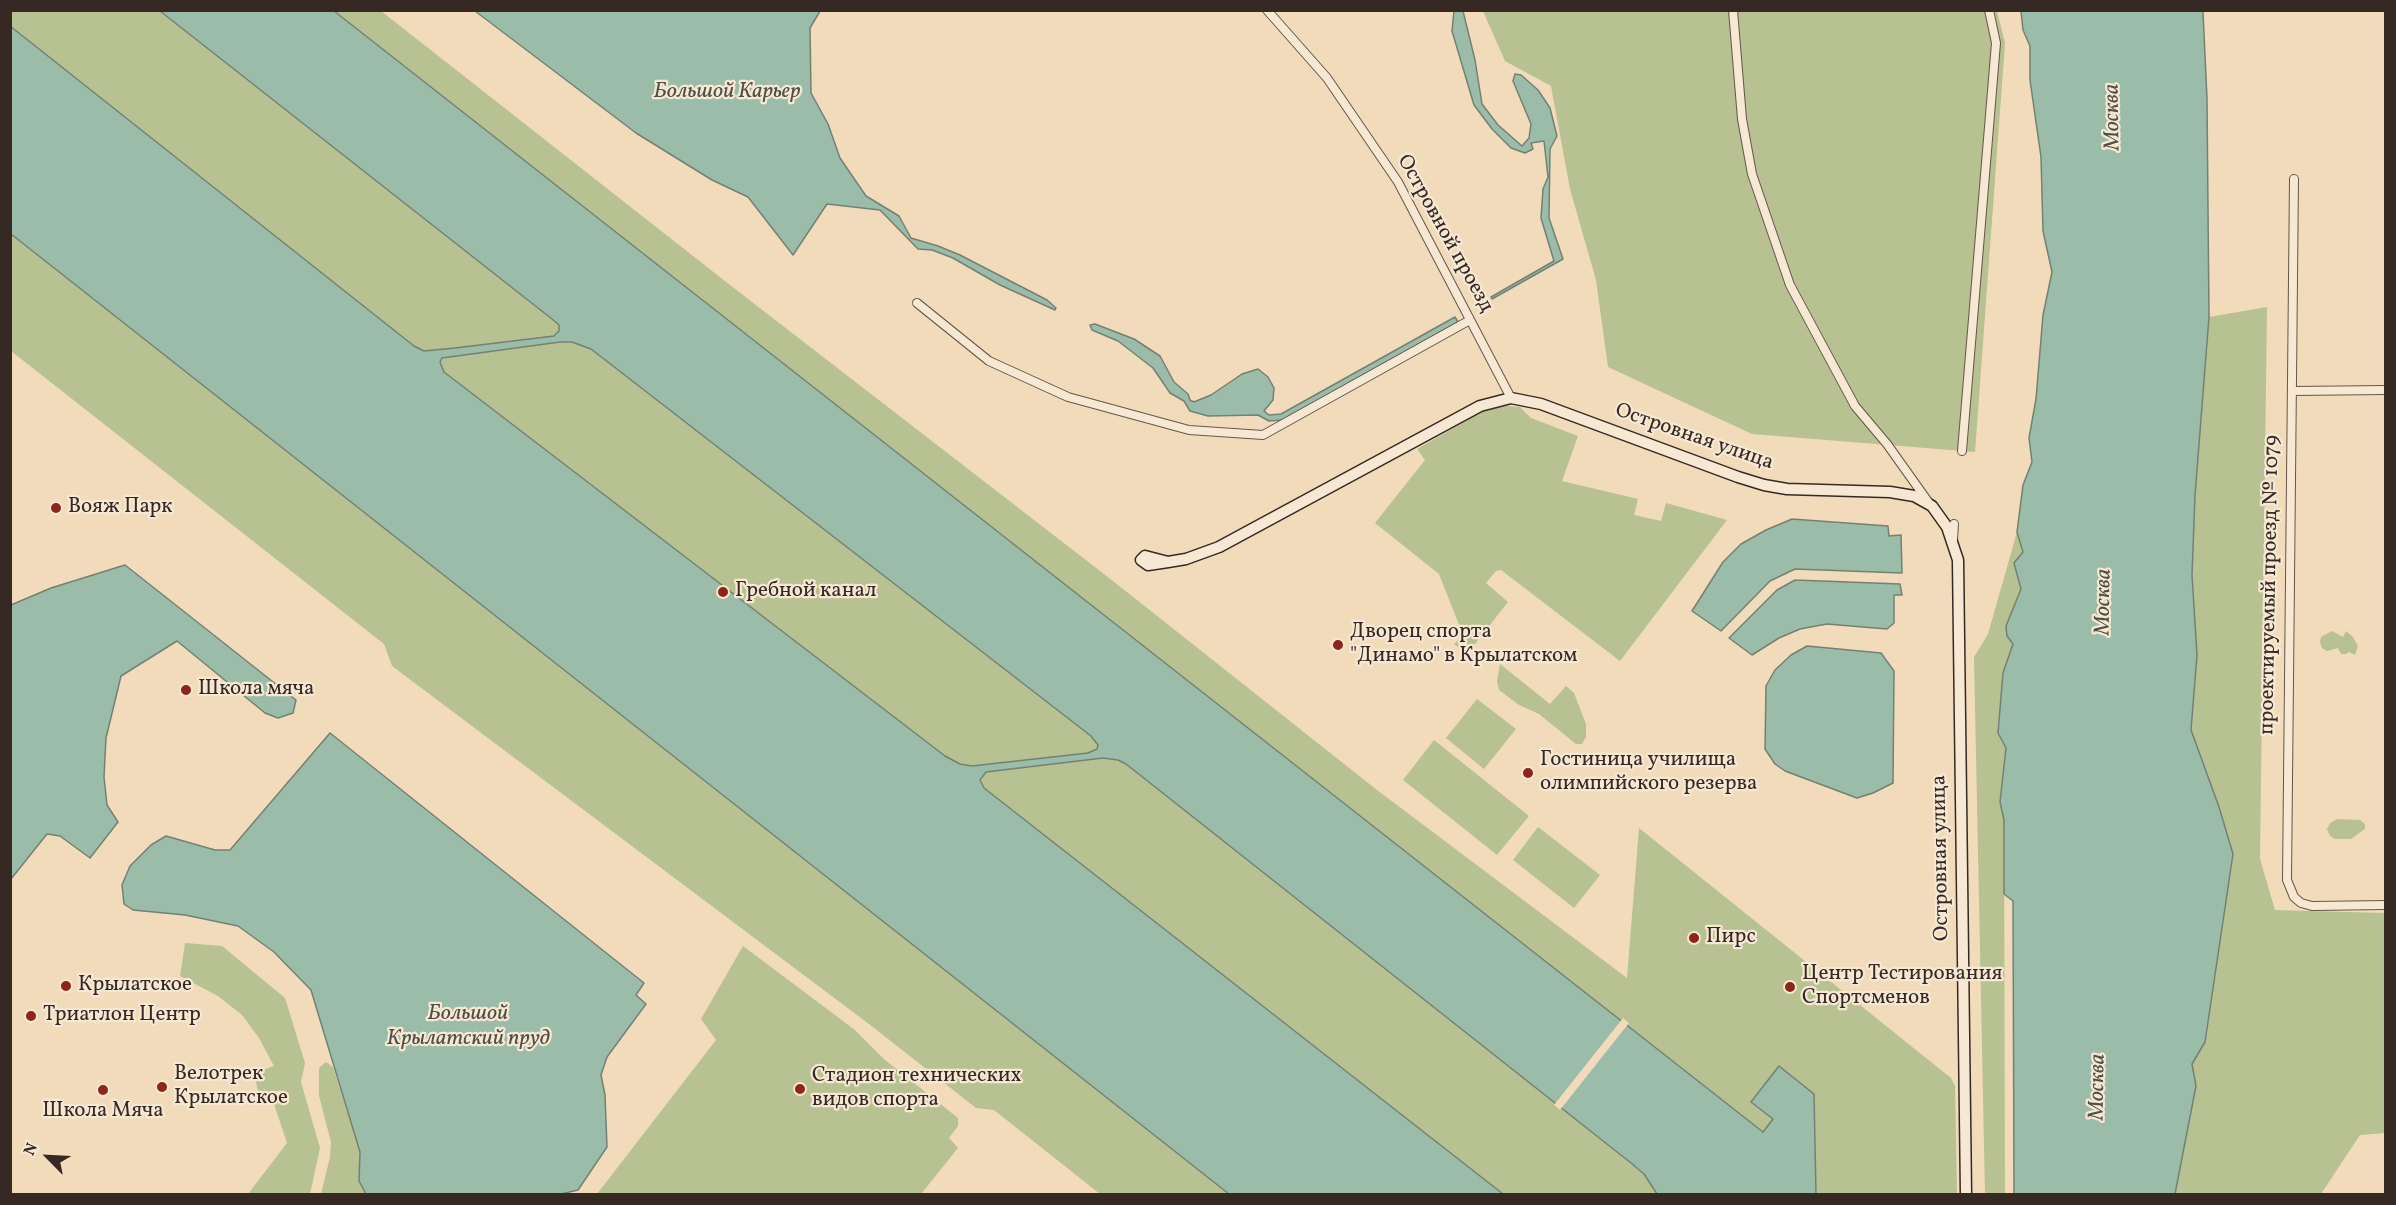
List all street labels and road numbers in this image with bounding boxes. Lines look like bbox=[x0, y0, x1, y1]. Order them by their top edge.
street label: Островной проезд bbox=[1390, 151, 1498, 317]
street label: Островная улица bbox=[1611, 399, 1777, 477]
street label: проектируемый проезд № 1079 bbox=[2256, 435, 2286, 735]
street label: Островная улица bbox=[1928, 775, 1956, 941]

